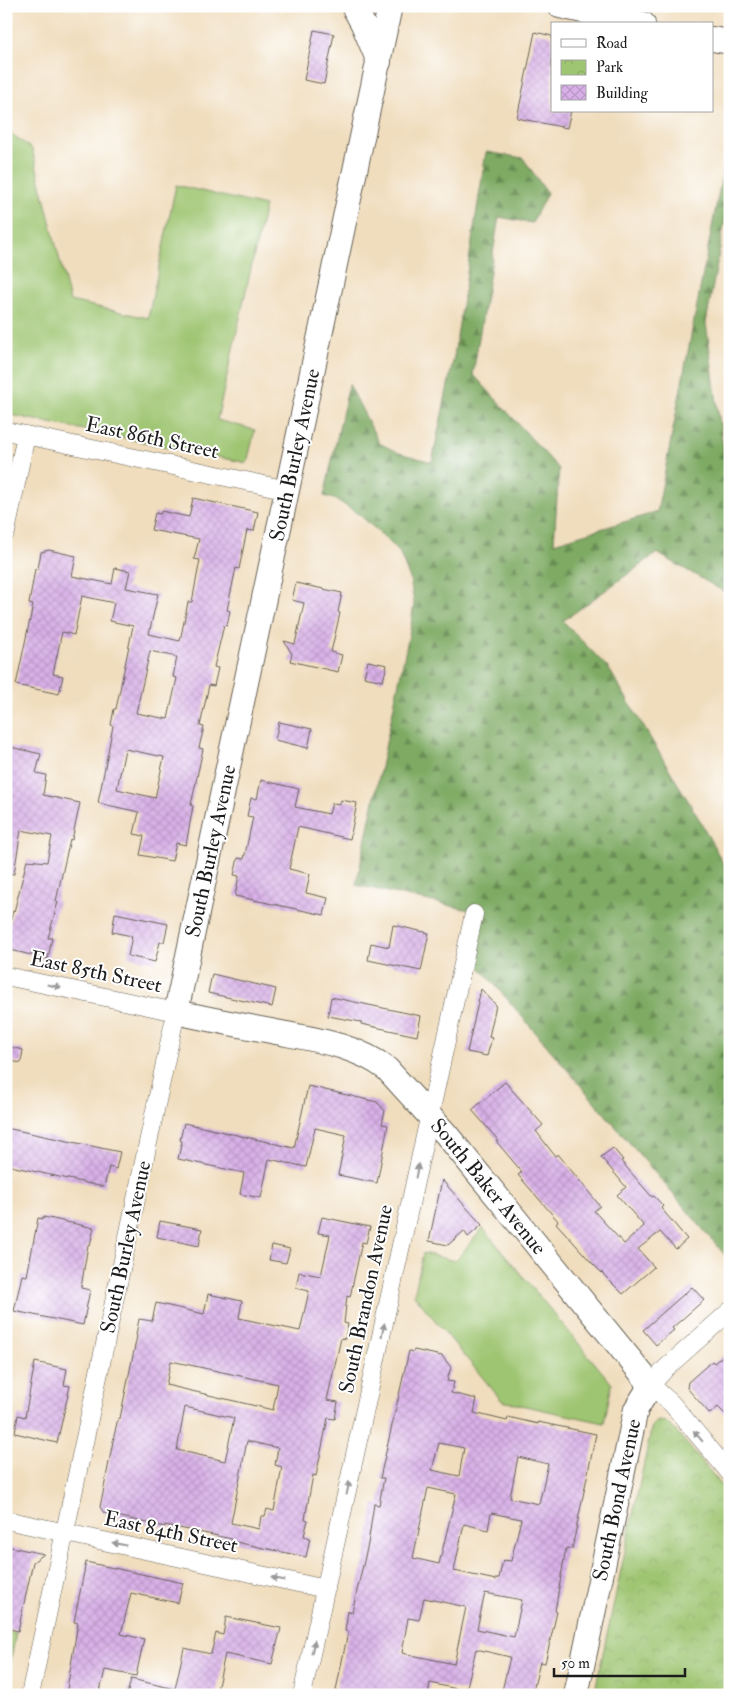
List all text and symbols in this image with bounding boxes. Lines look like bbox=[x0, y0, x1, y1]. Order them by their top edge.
legend bbox=[551, 22, 714, 112]
text: Road bbox=[596, 34, 628, 53]
text: Park bbox=[596, 58, 623, 77]
text: Building bbox=[596, 84, 648, 103]
street label: South Burley Avenue bbox=[264, 366, 327, 544]
street label: East 86th Street bbox=[83, 411, 221, 465]
street label: South Burley Avenue bbox=[180, 762, 243, 940]
street label: East 85th Street bbox=[28, 945, 165, 999]
one-way arrow bbox=[46, 982, 61, 990]
street label: South Baker Avenue bbox=[425, 1112, 553, 1260]
street label: South Burley Avenue bbox=[95, 1158, 158, 1336]
one-way arrow bbox=[413, 1163, 421, 1178]
street label: South Brandon Avenue bbox=[333, 1202, 399, 1396]
one-way arrow bbox=[379, 1321, 387, 1337]
street label: South Bond Avenue bbox=[587, 1416, 647, 1584]
one-way arrow bbox=[693, 1430, 704, 1443]
one-way arrow bbox=[344, 1481, 352, 1496]
street label: East 84th Street bbox=[102, 1505, 241, 1559]
one-way arrow bbox=[112, 1540, 127, 1548]
one-way arrow bbox=[270, 1574, 286, 1582]
one-way arrow bbox=[309, 1640, 317, 1655]
scale bar bbox=[554, 1646, 685, 1678]
text: 50 m bbox=[561, 1654, 590, 1673]

